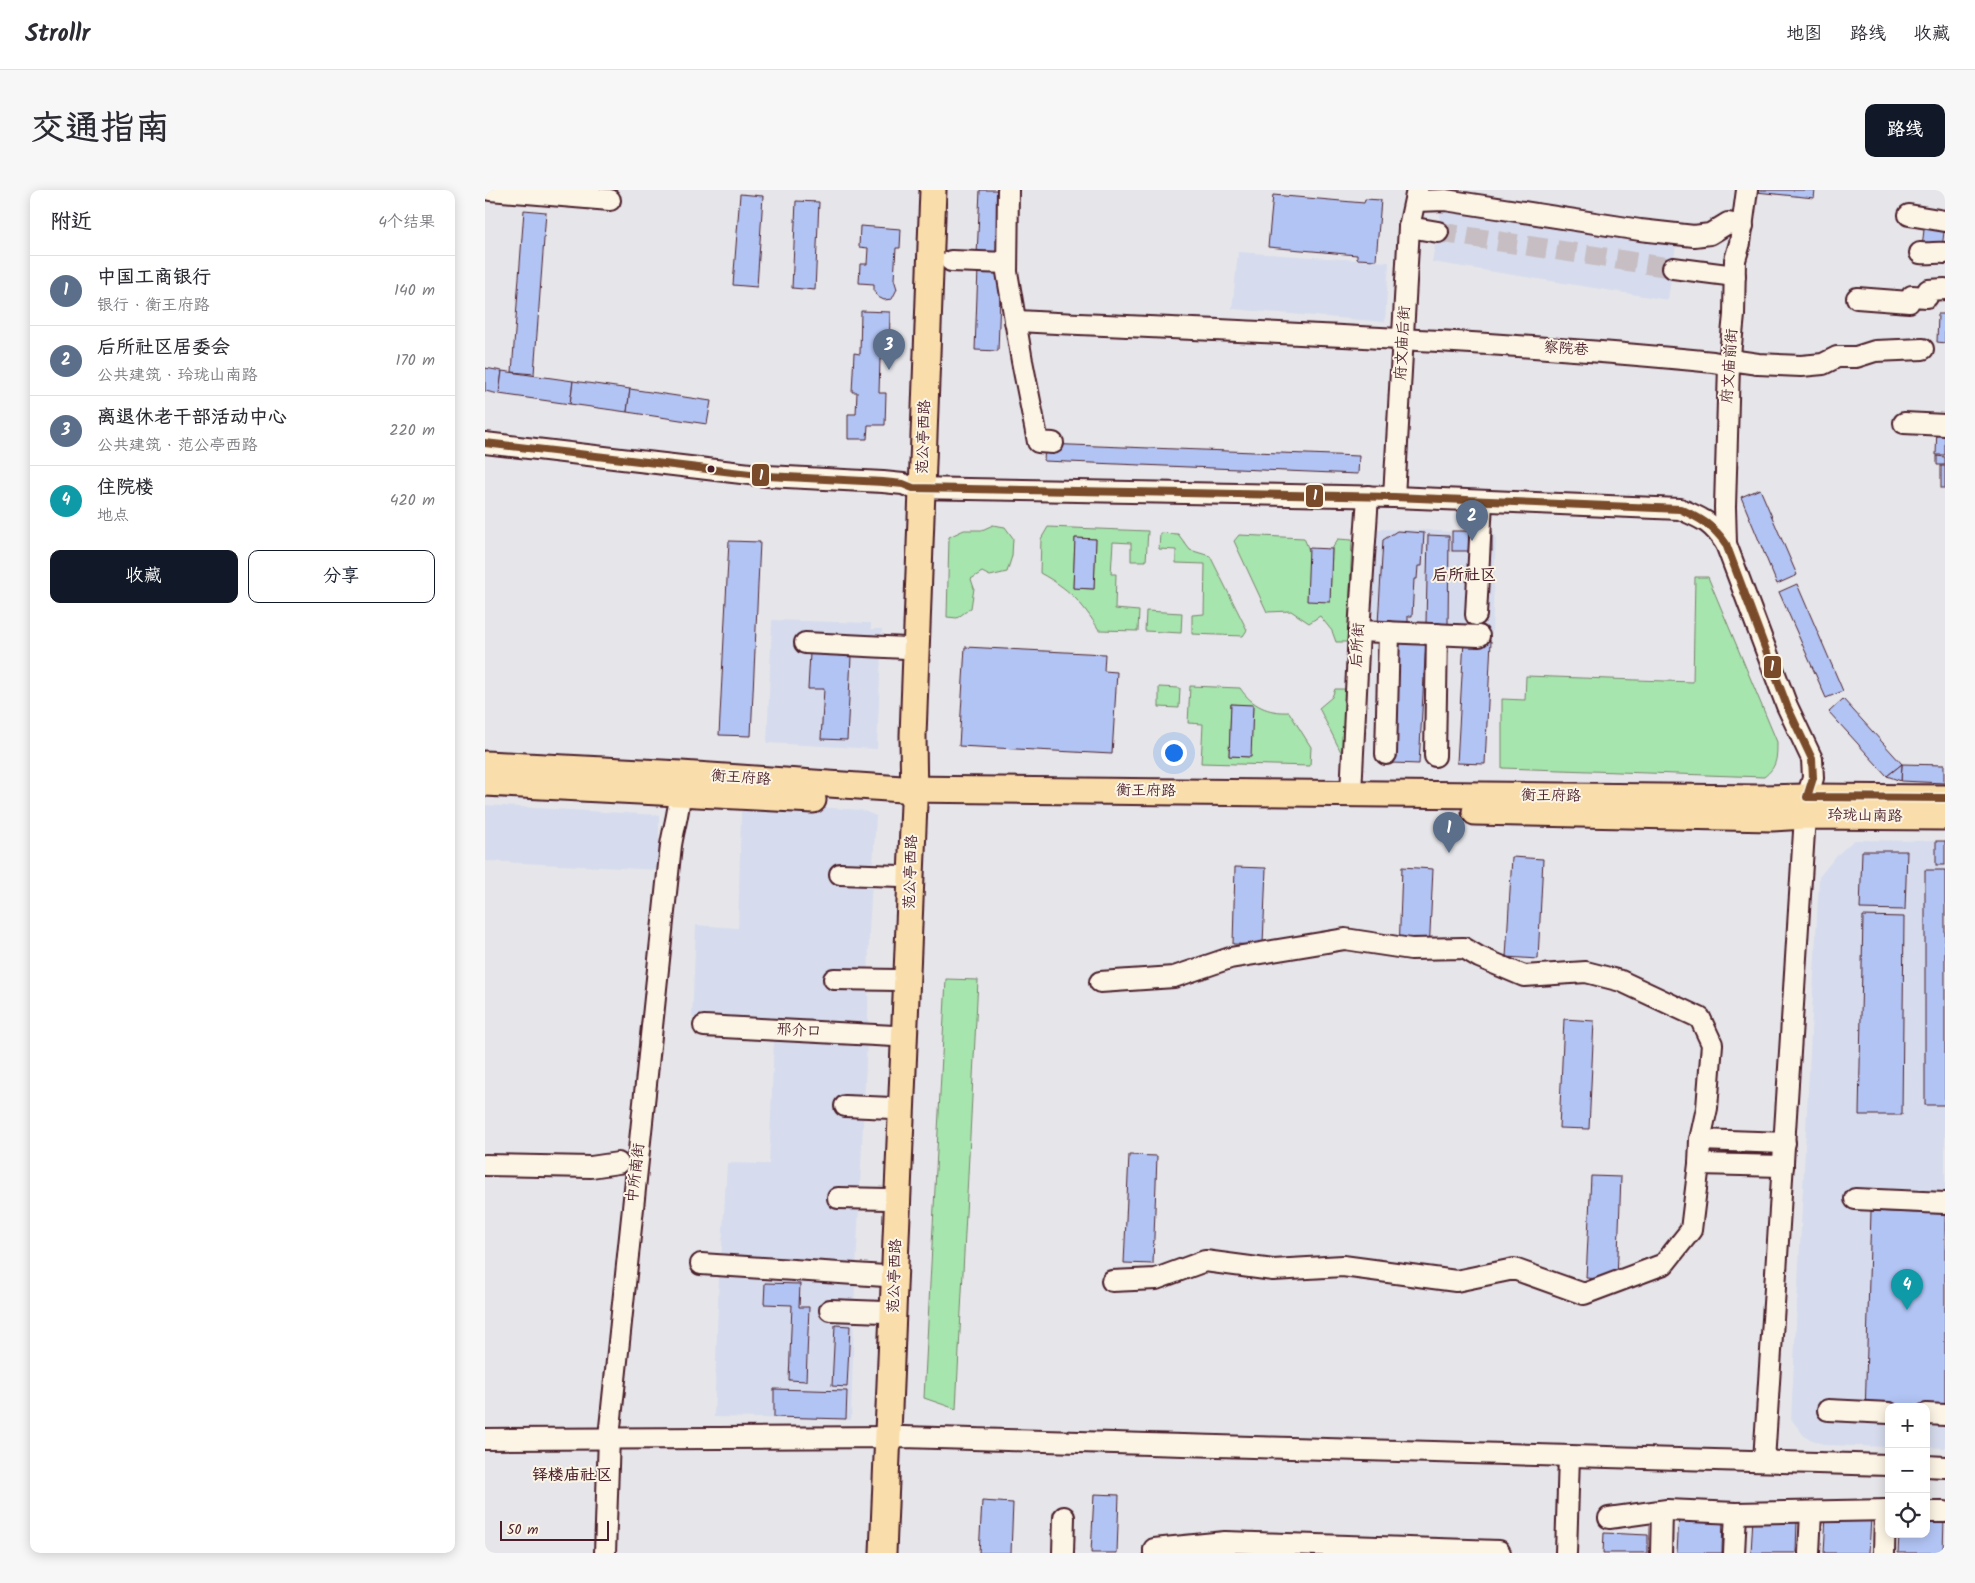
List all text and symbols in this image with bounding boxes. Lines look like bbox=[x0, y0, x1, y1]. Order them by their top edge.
text: Strollr bbox=[25, 15, 90, 54]
text: 地图 bbox=[1786, 20, 1822, 49]
text: 路线 bbox=[1850, 20, 1886, 49]
text: 收藏 bbox=[1914, 20, 1950, 49]
text: 交通指南 bbox=[30, 102, 170, 158]
button: 路线 bbox=[1865, 104, 1945, 157]
text: 附近 bbox=[50, 206, 92, 239]
text: 4个结果 bbox=[378, 210, 435, 235]
text: 中国工商银行 bbox=[97, 263, 211, 293]
text: 1 bbox=[64, 278, 68, 303]
text: 140 m bbox=[394, 278, 435, 303]
text: 银行 · 衡王府路 bbox=[97, 293, 210, 318]
street label: 府文庙后街 bbox=[1389, 305, 1417, 381]
street label: 府文庙前街 bbox=[1715, 328, 1745, 404]
pin: 3 bbox=[873, 329, 905, 370]
text: 后所社区居委会 bbox=[97, 333, 230, 363]
street label: 察院巷 bbox=[1543, 335, 1589, 363]
text: 2 bbox=[61, 348, 71, 373]
text: 170 m bbox=[395, 348, 435, 373]
text: 公共建筑 · 玲珑山南路 bbox=[97, 363, 258, 388]
street label: 范公亭西路 bbox=[911, 399, 937, 475]
text: 离退休老干部活动中心 bbox=[97, 403, 287, 433]
text: 3 bbox=[62, 418, 70, 443]
text: 220 m bbox=[389, 418, 435, 443]
text: 公共建筑 · 范公亭西路 bbox=[97, 433, 258, 458]
line badge: 1 bbox=[751, 463, 770, 487]
unlabelled marker bbox=[706, 464, 716, 474]
text: 1 bbox=[759, 465, 764, 487]
text: 住院楼 bbox=[97, 473, 154, 503]
line badge: 1 bbox=[1305, 484, 1324, 508]
text: 1 bbox=[1313, 485, 1318, 507]
text: 4 bbox=[62, 488, 70, 513]
text: 420 m bbox=[390, 488, 435, 513]
pin: 2 bbox=[1456, 500, 1488, 541]
text: 地点 bbox=[97, 503, 129, 528]
button: 收藏 bbox=[50, 550, 238, 603]
button: 分享 bbox=[248, 550, 435, 603]
district label: 后所社区 bbox=[1432, 563, 1496, 588]
street label: 后所街 bbox=[1345, 622, 1371, 668]
line badge: 1 bbox=[1763, 655, 1782, 679]
text: 1 bbox=[1770, 656, 1775, 678]
your location bbox=[1161, 740, 1187, 766]
street label: 衡王府路 bbox=[710, 764, 772, 792]
street label: 衡王府路 bbox=[1116, 778, 1176, 804]
street label: 衡王府路 bbox=[1521, 783, 1581, 809]
street label: 玲珑山南路 bbox=[1827, 803, 1903, 829]
pin: 1 bbox=[1433, 812, 1465, 853]
street label: 范公亭西路 bbox=[898, 834, 924, 910]
street label: 邢介口 bbox=[776, 1018, 822, 1044]
street label: 中所南街 bbox=[620, 1142, 652, 1204]
street label: 范公亭西路 bbox=[882, 1238, 908, 1314]
pin: 4 bbox=[1891, 1269, 1923, 1310]
map controls bbox=[1885, 1403, 1930, 1538]
button: + bbox=[1885, 1403, 1930, 1448]
button: − bbox=[1885, 1448, 1930, 1493]
district label: 铎楼庙社区 bbox=[532, 1463, 612, 1488]
button: locate bbox=[1885, 1493, 1930, 1538]
scale bar bbox=[500, 1518, 609, 1541]
text: 50 m bbox=[507, 1519, 538, 1541]

